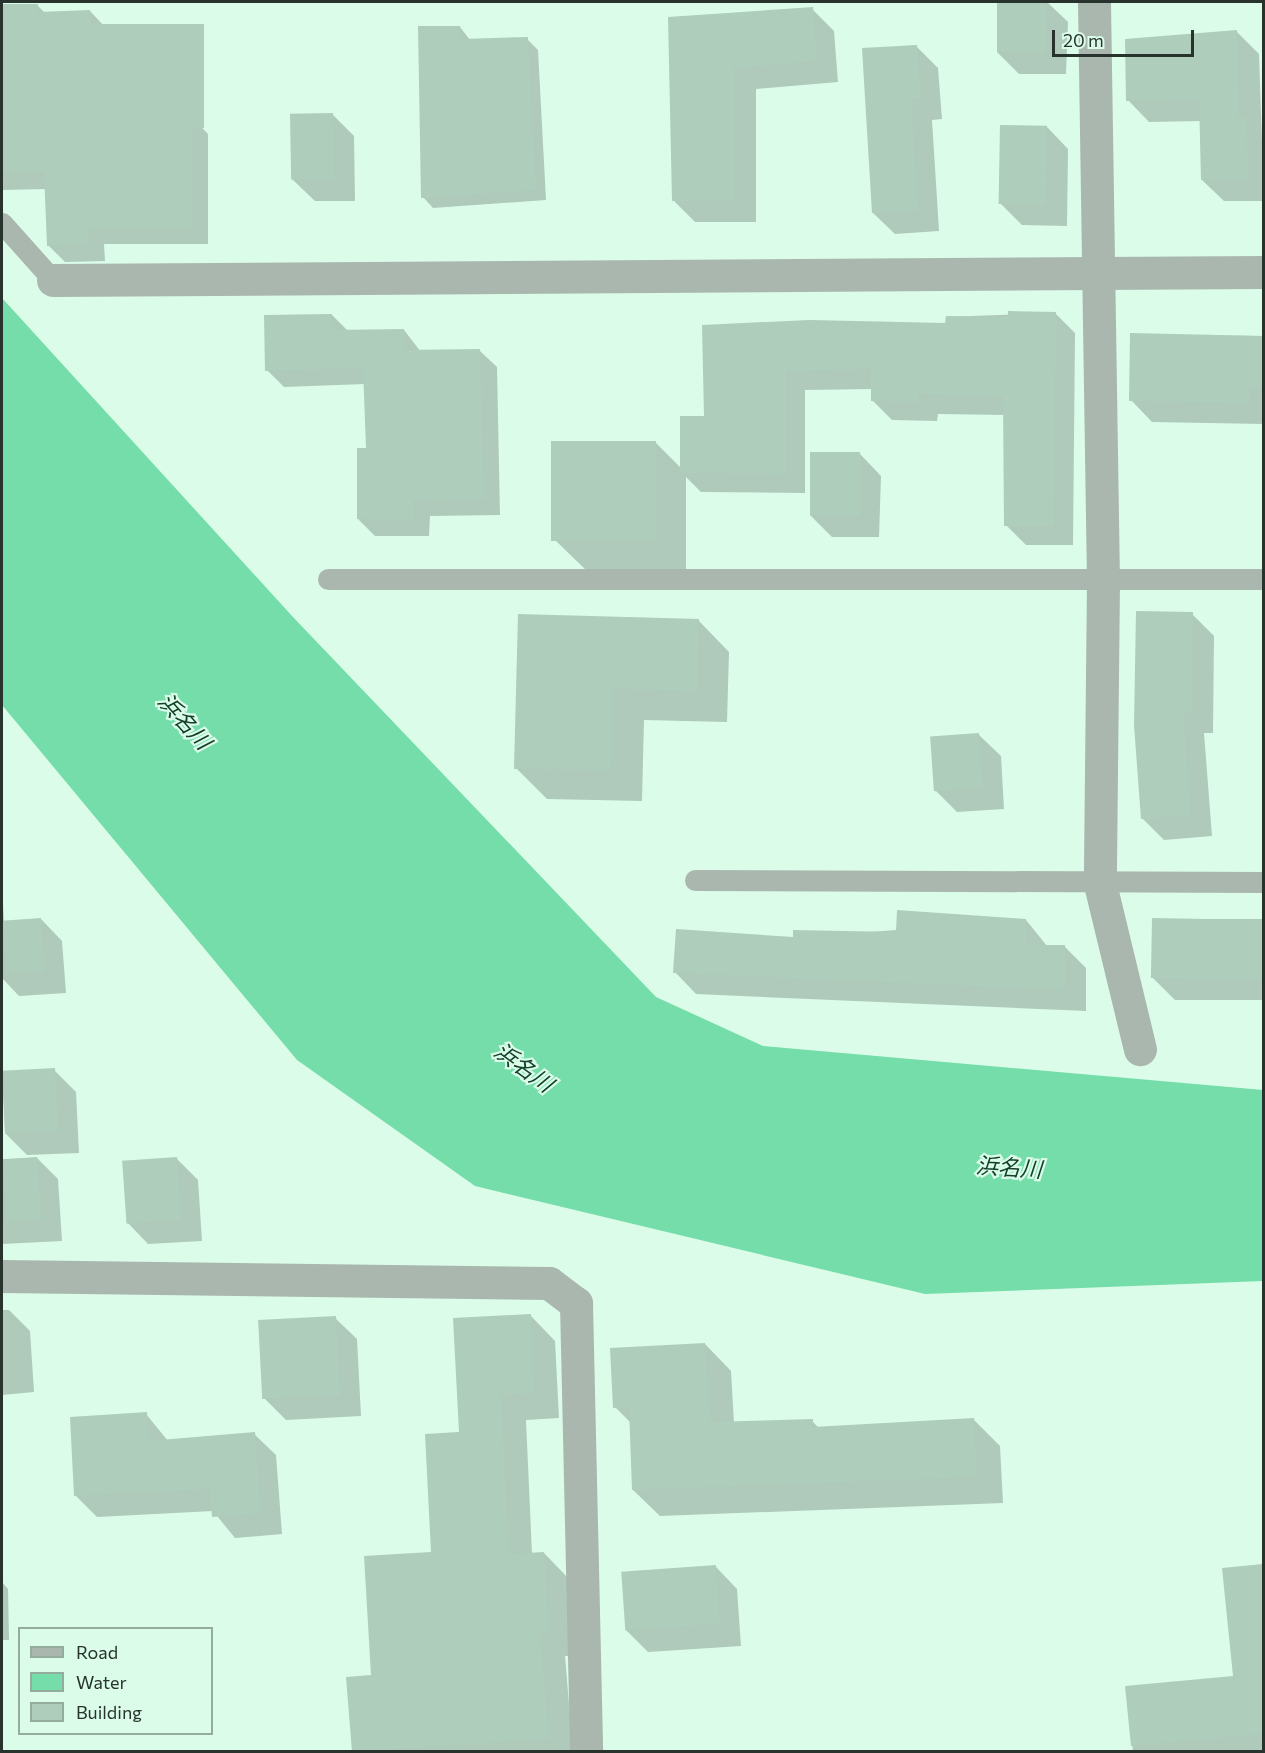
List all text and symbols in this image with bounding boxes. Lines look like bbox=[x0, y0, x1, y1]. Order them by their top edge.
scale bar bbox=[1055, 18, 1198, 56]
text: 20 m bbox=[1063, 29, 1104, 51]
water label: 浜名川 bbox=[153, 688, 217, 754]
water label: 浜名川 bbox=[490, 1037, 558, 1097]
water label: 浜名川 bbox=[975, 1152, 1043, 1182]
legend bbox=[18, 1627, 213, 1735]
text: Road bbox=[76, 1641, 118, 1663]
text: Water bbox=[76, 1671, 127, 1693]
text: Building bbox=[76, 1701, 142, 1723]

